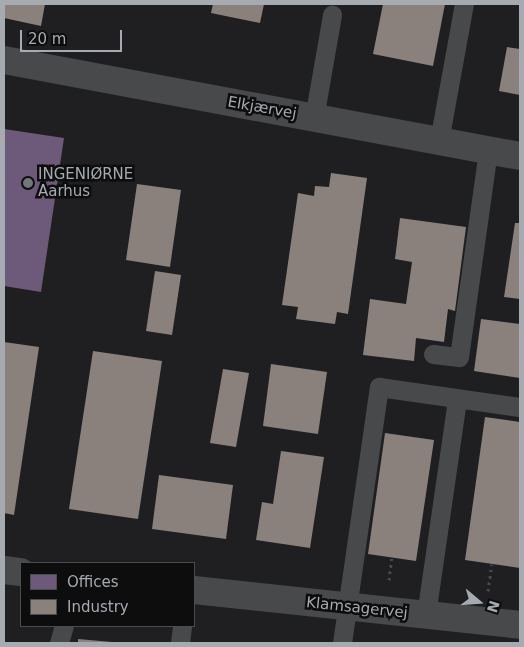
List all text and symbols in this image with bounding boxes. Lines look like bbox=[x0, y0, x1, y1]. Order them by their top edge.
scale bar bbox=[22, 20, 125, 52]
text: 20 m bbox=[28, 30, 66, 48]
street label: Elkjærvej bbox=[226, 93, 298, 123]
place label: INGENIØRNE Aarhus bbox=[38, 165, 133, 200]
marker: INGENIØRNE Aarhus bbox=[22, 177, 34, 189]
legend bbox=[20, 562, 195, 627]
text: Offices bbox=[67, 573, 119, 591]
north arrow bbox=[454, 577, 504, 627]
street label: Klamsagervej bbox=[305, 594, 409, 622]
text: Industry bbox=[67, 598, 129, 616]
text: N bbox=[484, 599, 503, 615]

